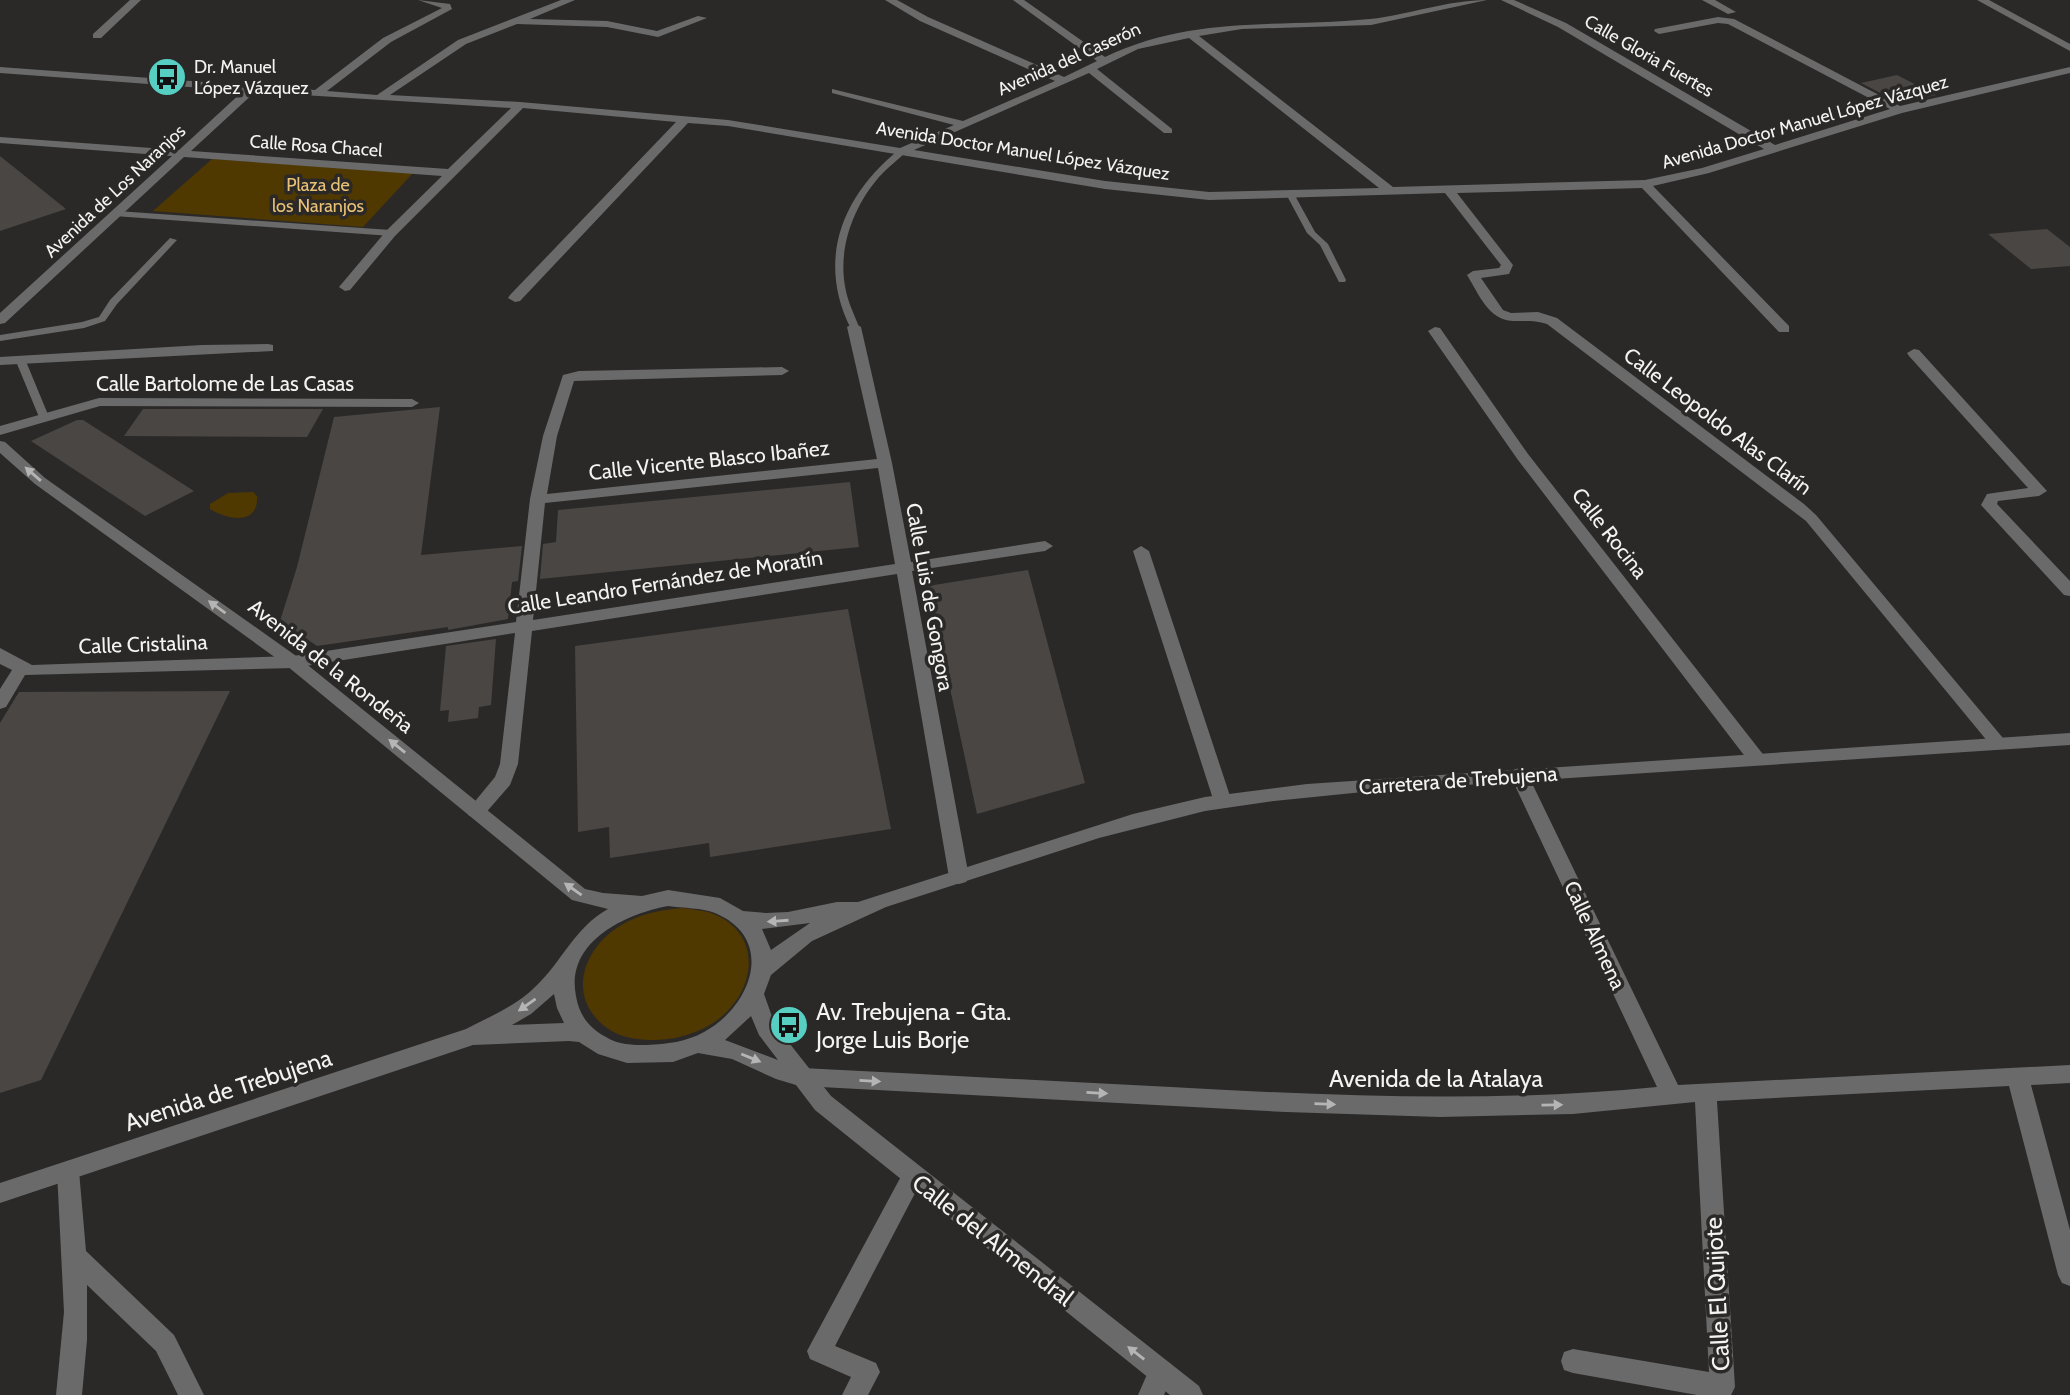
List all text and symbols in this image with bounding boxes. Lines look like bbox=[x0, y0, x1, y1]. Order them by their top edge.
street label: Calle Gloria Fuertes bbox=[1581, 10, 1717, 102]
street label: Avenida del Caserón bbox=[994, 18, 1144, 100]
bus stop icon: Dr. Manuel López Vázquez bbox=[146, 56, 188, 98]
place label: Dr. Manuel López Vázquez bbox=[194, 56, 309, 99]
street label: Avenida Doctor Manuel López Vázquez bbox=[1659, 70, 1951, 173]
street label: Avenida Doctor Manuel López Vázquez bbox=[875, 117, 1172, 185]
street label: Avenida de Los Naranjos bbox=[40, 120, 190, 262]
street label: Calle Rosa Chacel bbox=[249, 130, 384, 162]
park label: Plaza de los Naranjos bbox=[272, 174, 364, 217]
street label: Calle Leopoldo Alas Clarín bbox=[1619, 342, 1817, 500]
street label: Calle Bartolome de Las Casas bbox=[96, 371, 354, 396]
street label: Calle Vicente Blasco Ibañez bbox=[587, 435, 831, 485]
one-way arrow bbox=[24, 467, 41, 482]
street label: Calle Rocina bbox=[1567, 483, 1653, 583]
street label: Calle Luis de Gongora bbox=[901, 501, 959, 693]
street label: Calle Leandro Fernández de Moratín bbox=[506, 545, 824, 619]
street label: Avenida de la Rondeña bbox=[244, 594, 418, 738]
one-way arrow bbox=[208, 600, 226, 614]
street label: Calle Cristalina bbox=[78, 629, 208, 659]
one-way arrow bbox=[388, 739, 406, 754]
street label: Carretera de Trebujena bbox=[1358, 761, 1558, 800]
street label: Calle Almena bbox=[1559, 877, 1631, 993]
one-way arrow bbox=[564, 882, 583, 896]
one-way arrow bbox=[767, 916, 789, 927]
one-way arrow bbox=[518, 997, 536, 1011]
place label: Av. Trebujena - Gta. Jorge Luis Borje bbox=[815, 997, 1011, 1054]
bus stop icon: Av. Trebujena - Gta. Jorge Luis Borje bbox=[768, 1004, 810, 1046]
street label: Avenida de Trebujena bbox=[121, 1043, 336, 1137]
one-way arrow bbox=[741, 1053, 762, 1064]
street label: Avenida de la Atalaya bbox=[1329, 1064, 1544, 1093]
one-way arrow bbox=[859, 1076, 881, 1087]
one-way arrow bbox=[1087, 1088, 1109, 1099]
one-way arrow bbox=[1314, 1099, 1336, 1110]
one-way arrow bbox=[1541, 1100, 1563, 1111]
street label: Calle del Almendral bbox=[907, 1168, 1080, 1312]
street label: Calle El Quijote bbox=[1698, 1216, 1736, 1372]
one-way arrow bbox=[1128, 1345, 1146, 1360]

